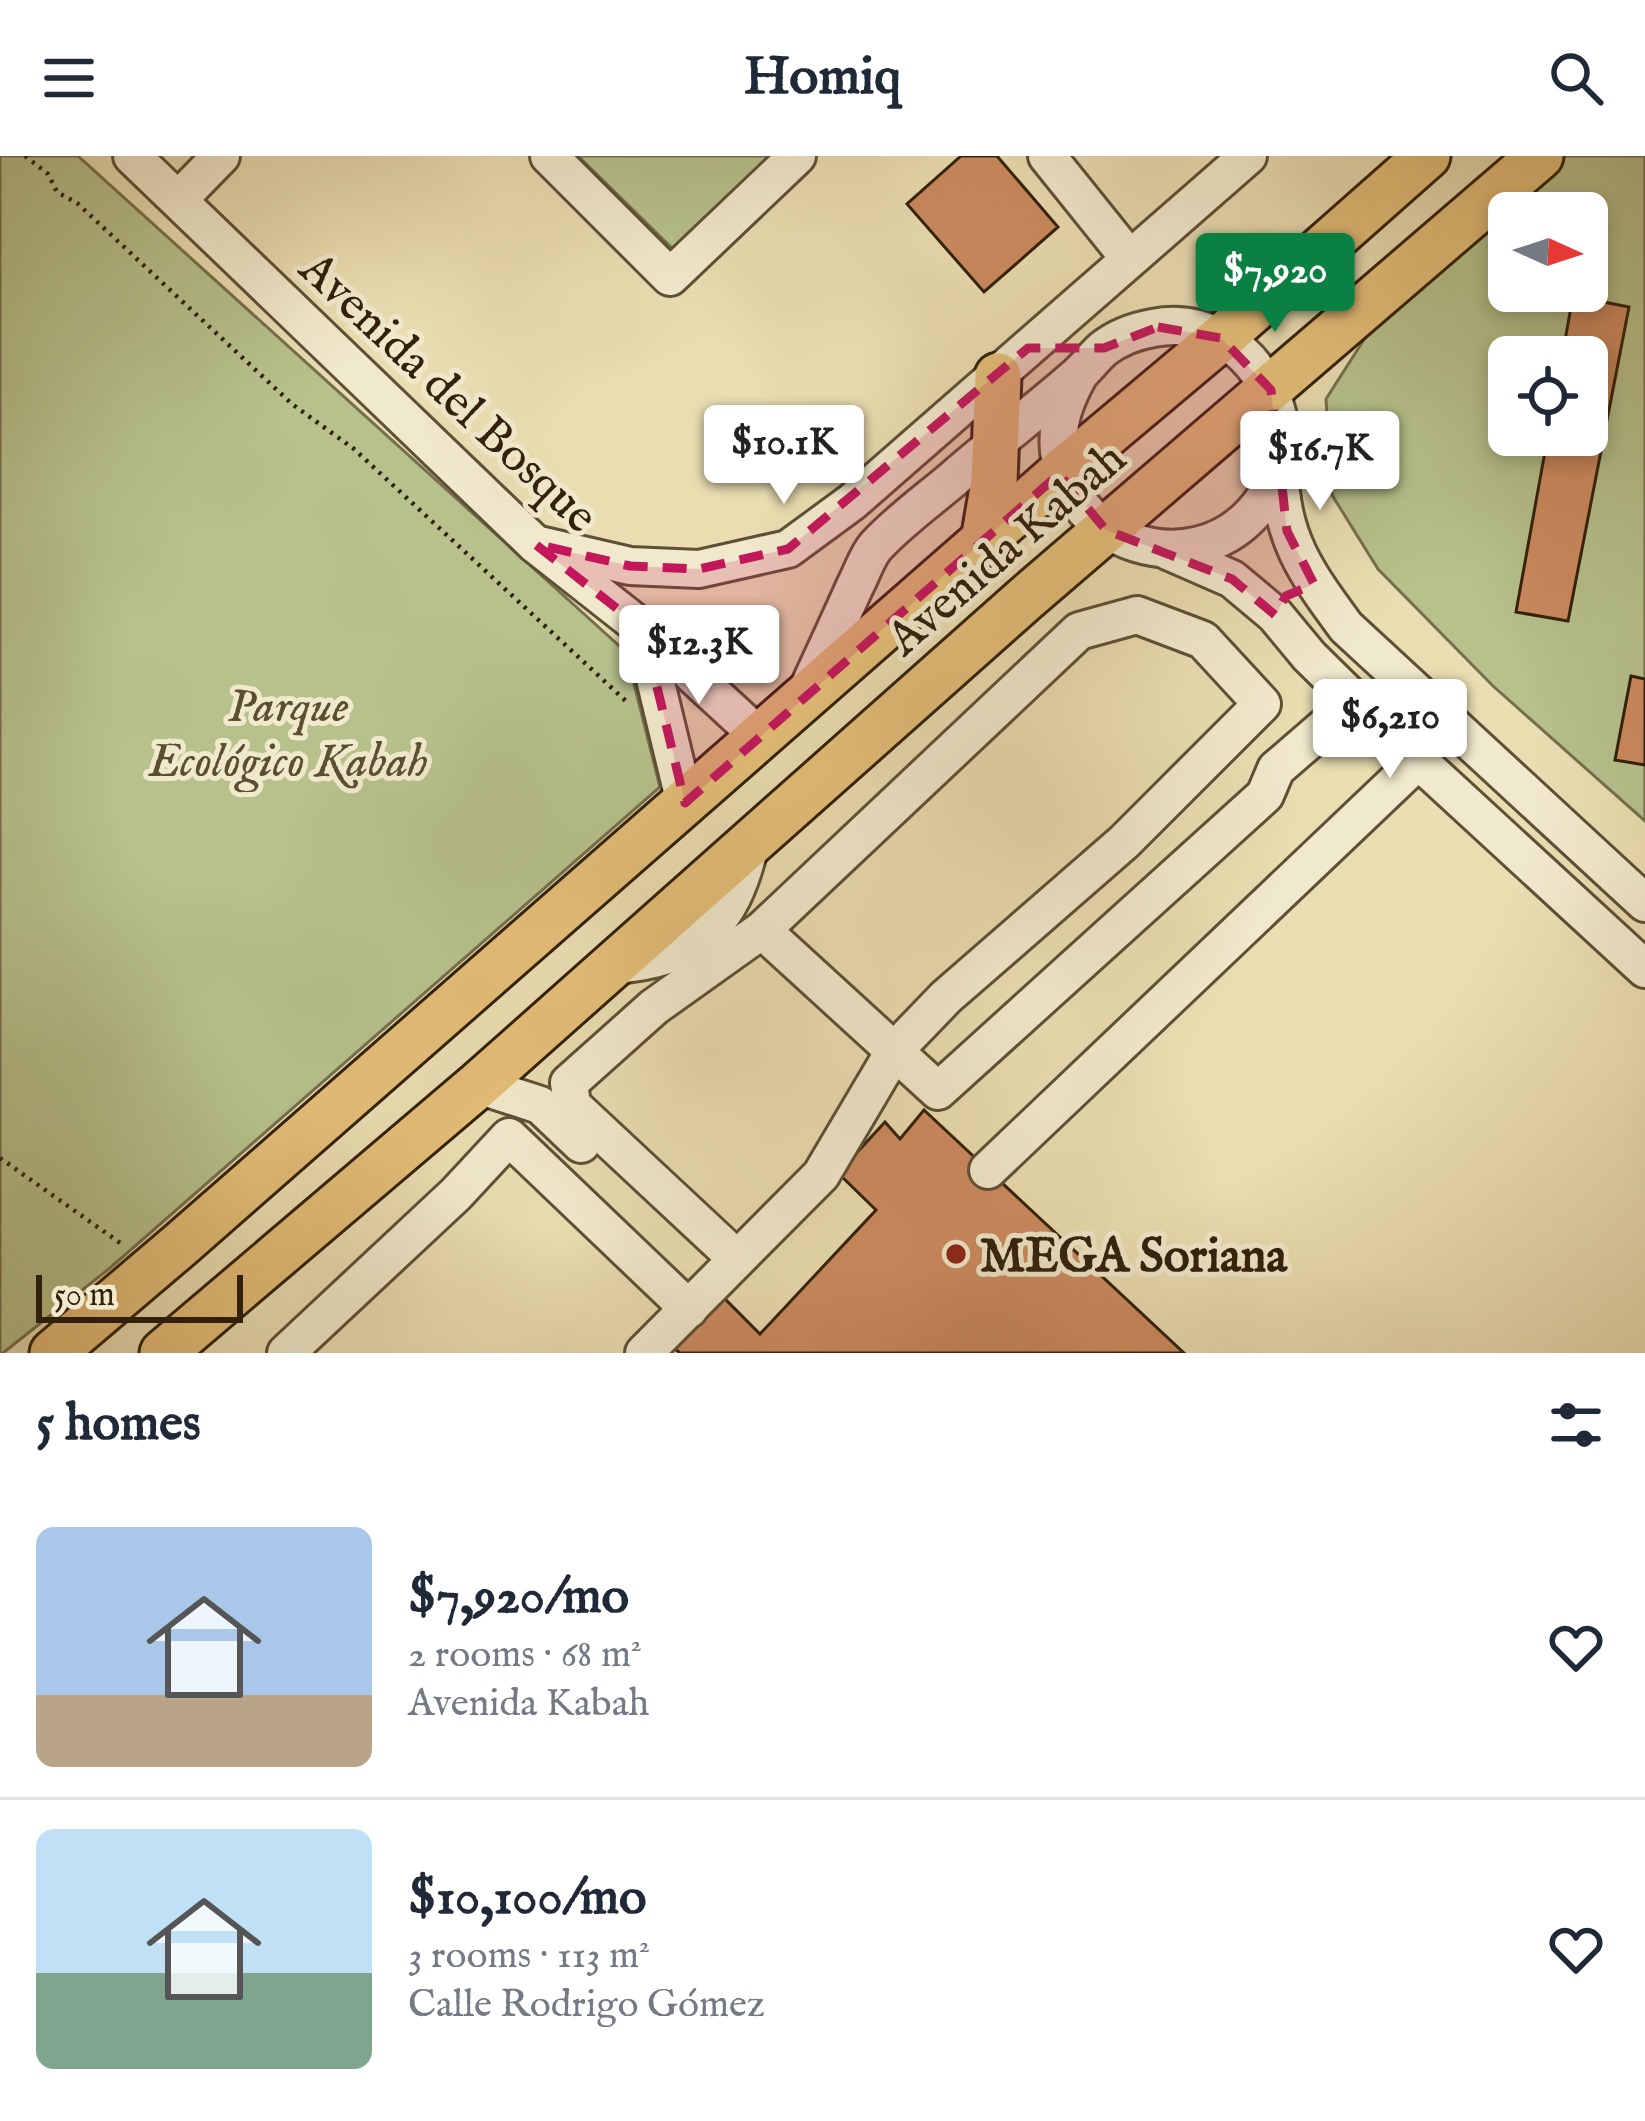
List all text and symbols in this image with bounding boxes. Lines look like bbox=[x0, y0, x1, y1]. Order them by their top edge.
text: Homiq bbox=[744, 44, 901, 113]
icon: menu bbox=[36, 45, 102, 111]
icon: search bbox=[1543, 45, 1609, 111]
north arrow bbox=[1488, 192, 1608, 312]
map controls bbox=[1488, 192, 1608, 456]
pin: $7,920 bbox=[1177, 233, 1373, 335]
street label: Avenida del Bosque bbox=[285, 240, 609, 547]
text: $7,920 bbox=[1223, 247, 1327, 296]
button: locate bbox=[1488, 336, 1608, 456]
pin: $10.1K bbox=[686, 405, 882, 507]
pin: $16.7K bbox=[1222, 411, 1418, 513]
text: $10.1K bbox=[731, 419, 837, 468]
text: $16.7K bbox=[1267, 425, 1373, 474]
street label: Avenida Kabah bbox=[875, 430, 1140, 671]
pin: $12.3K bbox=[601, 605, 797, 707]
text: $12.3K bbox=[646, 619, 752, 668]
park label: Parque Ecológico Kabah bbox=[147, 678, 428, 793]
pin: $6,210 bbox=[1292, 679, 1488, 781]
text: $6,210 bbox=[1340, 693, 1440, 742]
place label: MEGA Soriana bbox=[980, 1228, 1288, 1288]
marker: MEGA Soriana bbox=[943, 1241, 969, 1267]
scale bar bbox=[36, 1269, 243, 1322]
text: 50 m bbox=[54, 1275, 115, 1317]
icon: filters bbox=[1543, 1392, 1609, 1458]
text: 5 homes bbox=[36, 1393, 201, 1458]
text: $7,920/mo bbox=[408, 1566, 629, 1631]
icon: home bbox=[132, 1575, 276, 1719]
icon: heart bbox=[1543, 1614, 1609, 1680]
text: 2 rooms · 68 m² bbox=[408, 1631, 642, 1680]
text: Avenida Kabah bbox=[408, 1680, 649, 1729]
text: $10,100/mo bbox=[408, 1867, 647, 1932]
icon: home bbox=[132, 1877, 276, 2021]
icon: heart bbox=[1543, 1916, 1609, 1982]
text: 3 rooms · 113 m² bbox=[408, 1932, 650, 1981]
text: Calle Rodrigo Gómez bbox=[408, 1981, 765, 2030]

